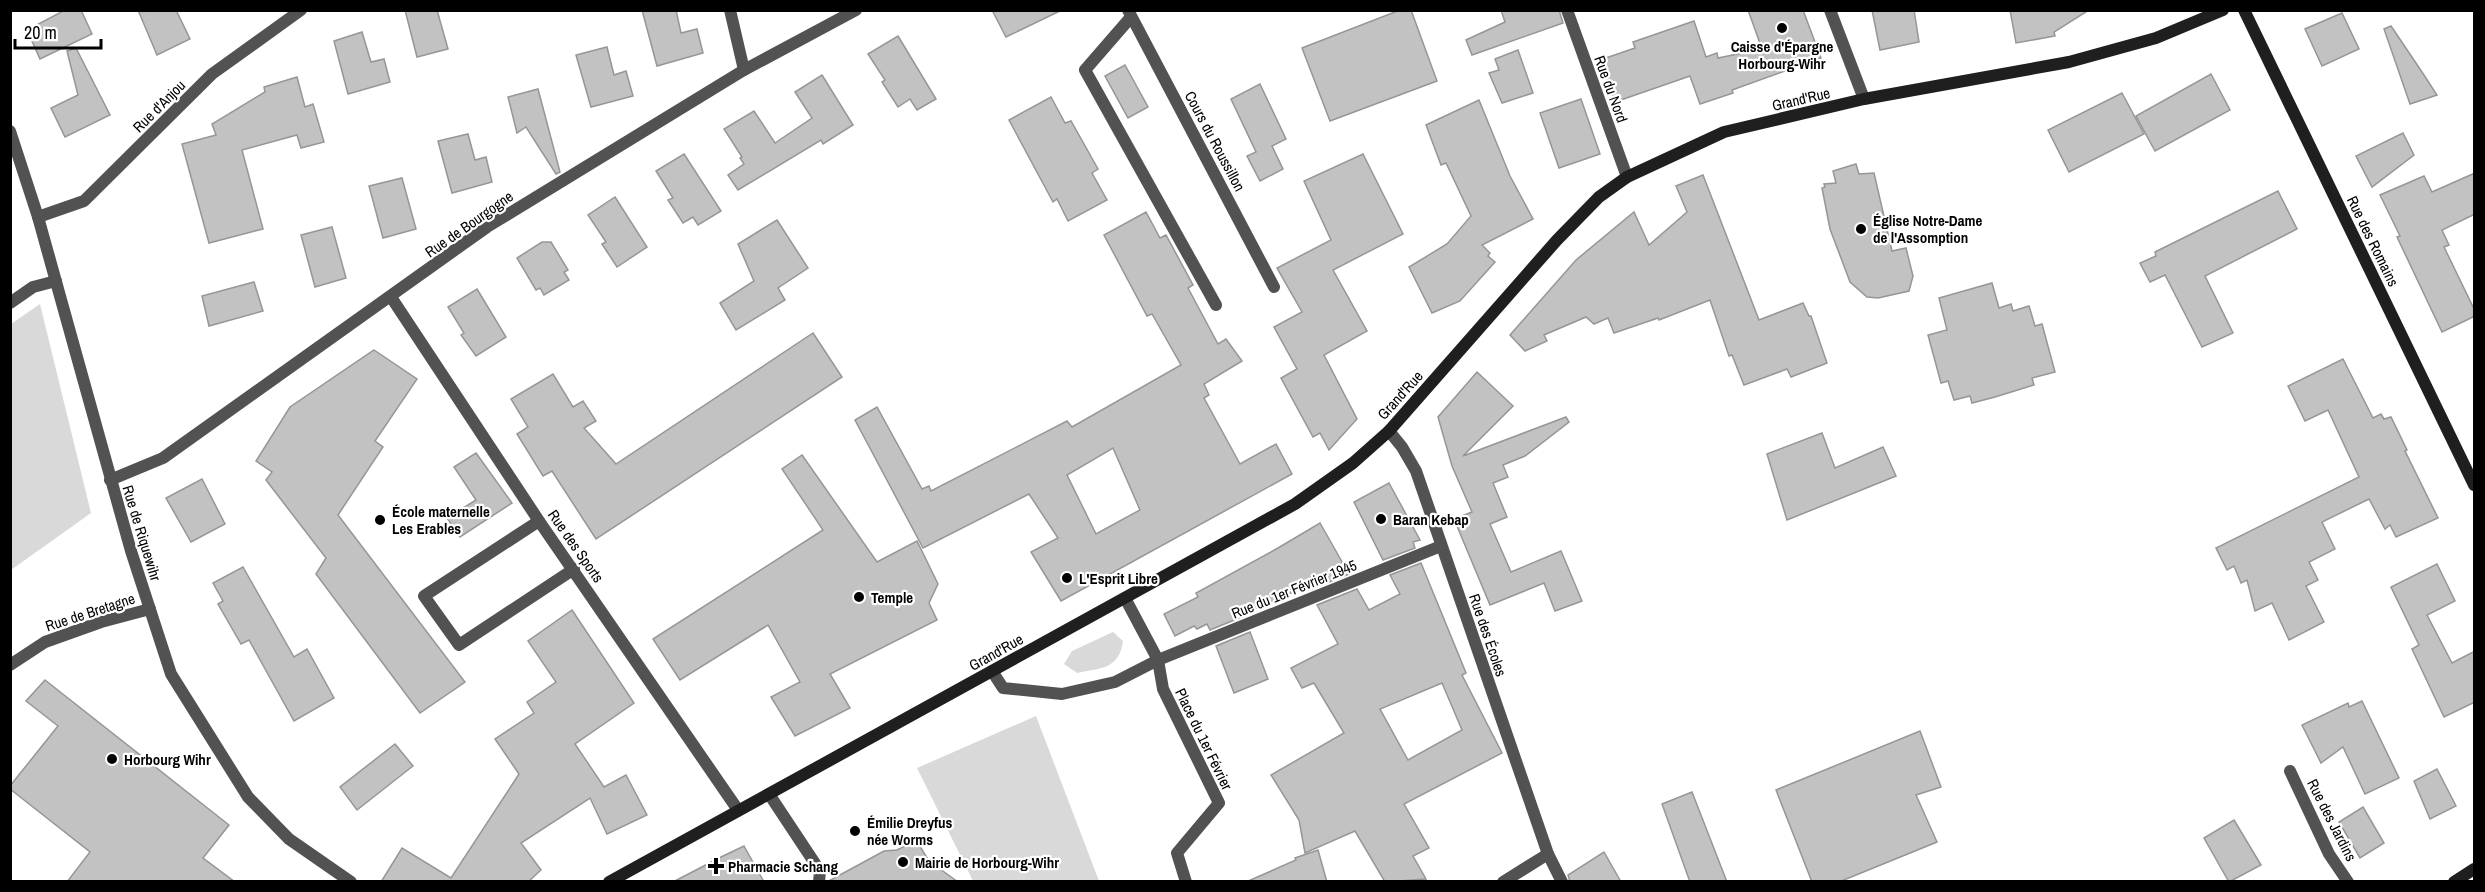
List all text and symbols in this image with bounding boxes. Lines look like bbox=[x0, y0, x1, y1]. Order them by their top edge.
scale bar bbox=[15, 12, 100, 50]
text: 20 m bbox=[24, 20, 57, 45]
marker: Caisse d'Épargne Horbourg-Wihr bbox=[1775, 21, 1789, 35]
place label: Caisse d'Épargne Horbourg-Wihr bbox=[1731, 36, 1834, 74]
street label: Rue du Nord bbox=[1589, 53, 1633, 125]
street label: Rue d'Anjou bbox=[128, 75, 190, 137]
street label: Grand'Rue bbox=[1770, 82, 1832, 116]
street label: Cours du Roussillon bbox=[1180, 87, 1250, 195]
street label: Rue de Bourgogne bbox=[421, 186, 517, 262]
street label: Rue des Romains bbox=[2342, 192, 2404, 290]
place label: Église Notre-Dame de l'Assomption bbox=[1873, 210, 1983, 248]
marker: Église Notre-Dame de l'Assomption bbox=[1854, 222, 1868, 236]
street label: Grand'Rue bbox=[1372, 366, 1428, 424]
street label: Rue de Riquewihr bbox=[117, 483, 167, 583]
place label: École maternelle Les Erables bbox=[392, 501, 490, 539]
street label: Rue des Sports bbox=[543, 505, 609, 587]
place label: Baran Kebap bbox=[1393, 509, 1469, 530]
marker: Baran Kebap bbox=[1374, 512, 1388, 526]
marker: École maternelle Les Erables bbox=[373, 513, 387, 527]
street label: Rue du 1er Février 1945 bbox=[1228, 554, 1360, 624]
place label: L'Esprit Libre bbox=[1079, 568, 1158, 589]
marker: L'Esprit Libre bbox=[1060, 571, 1074, 585]
place label: Temple bbox=[871, 587, 913, 608]
street label: Rue de Bretagne bbox=[43, 588, 138, 636]
marker: Temple bbox=[852, 590, 866, 604]
street label: Rue des Écoles bbox=[1464, 591, 1512, 679]
street label: Grand'Rue bbox=[965, 628, 1027, 676]
street label: Place du 1er Février bbox=[1170, 685, 1238, 793]
place label: Horbourg Wihr bbox=[124, 749, 211, 770]
marker: Horbourg Wihr bbox=[105, 752, 119, 766]
street label: Rue des Jardins bbox=[2302, 775, 2362, 865]
place label: Émilie Dreyfus née Worms bbox=[867, 812, 953, 850]
marker: Émilie Dreyfus née Worms bbox=[848, 824, 862, 838]
place label: Mairie de Horbourg-Wihr bbox=[915, 852, 1059, 873]
marker: Mairie de Horbourg-Wihr bbox=[896, 855, 910, 869]
place label: Pharmacie Schang bbox=[728, 856, 839, 877]
marker: Pharmacie Schang bbox=[709, 859, 723, 873]

